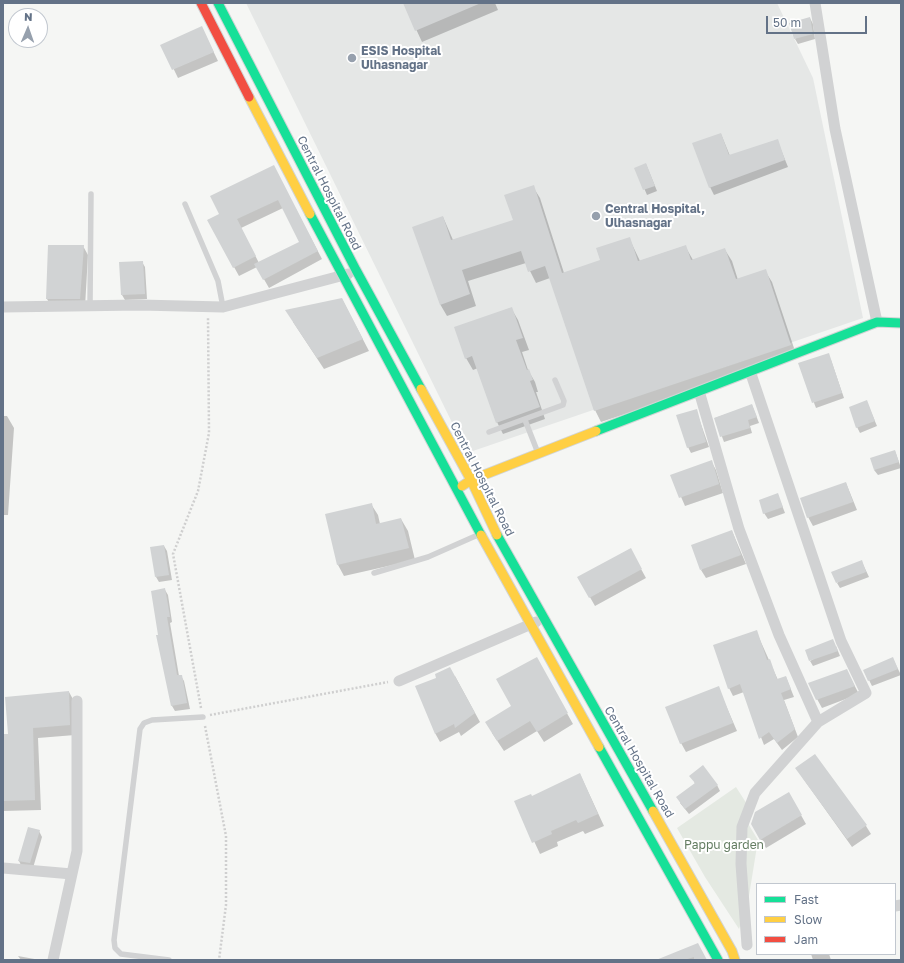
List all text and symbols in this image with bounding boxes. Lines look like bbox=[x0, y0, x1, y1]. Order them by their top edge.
north arrow bbox=[8, 8, 48, 48]
scale bar bbox=[768, 8, 869, 34]
text: N bbox=[24, 10, 33, 23]
text: 50 m bbox=[773, 15, 801, 30]
place label: ESIS Hospital Ulhasnagar bbox=[361, 44, 441, 72]
marker: ESIS Hospital Ulhasnagar bbox=[346, 52, 358, 64]
street label: Central Hospital Road bbox=[294, 133, 364, 253]
place label: Central Hospital, Ulhasnagar bbox=[605, 202, 705, 230]
marker: Central Hospital, Ulhasnagar bbox=[590, 210, 602, 222]
street label: Central Hospital Road bbox=[447, 419, 517, 539]
street label: Central Hospital Road bbox=[601, 704, 677, 820]
park label: Pappu garden bbox=[684, 838, 764, 852]
legend bbox=[756, 883, 896, 955]
text: Fast bbox=[794, 892, 819, 907]
text: Slow bbox=[794, 912, 822, 927]
text: Jam bbox=[794, 932, 818, 947]

